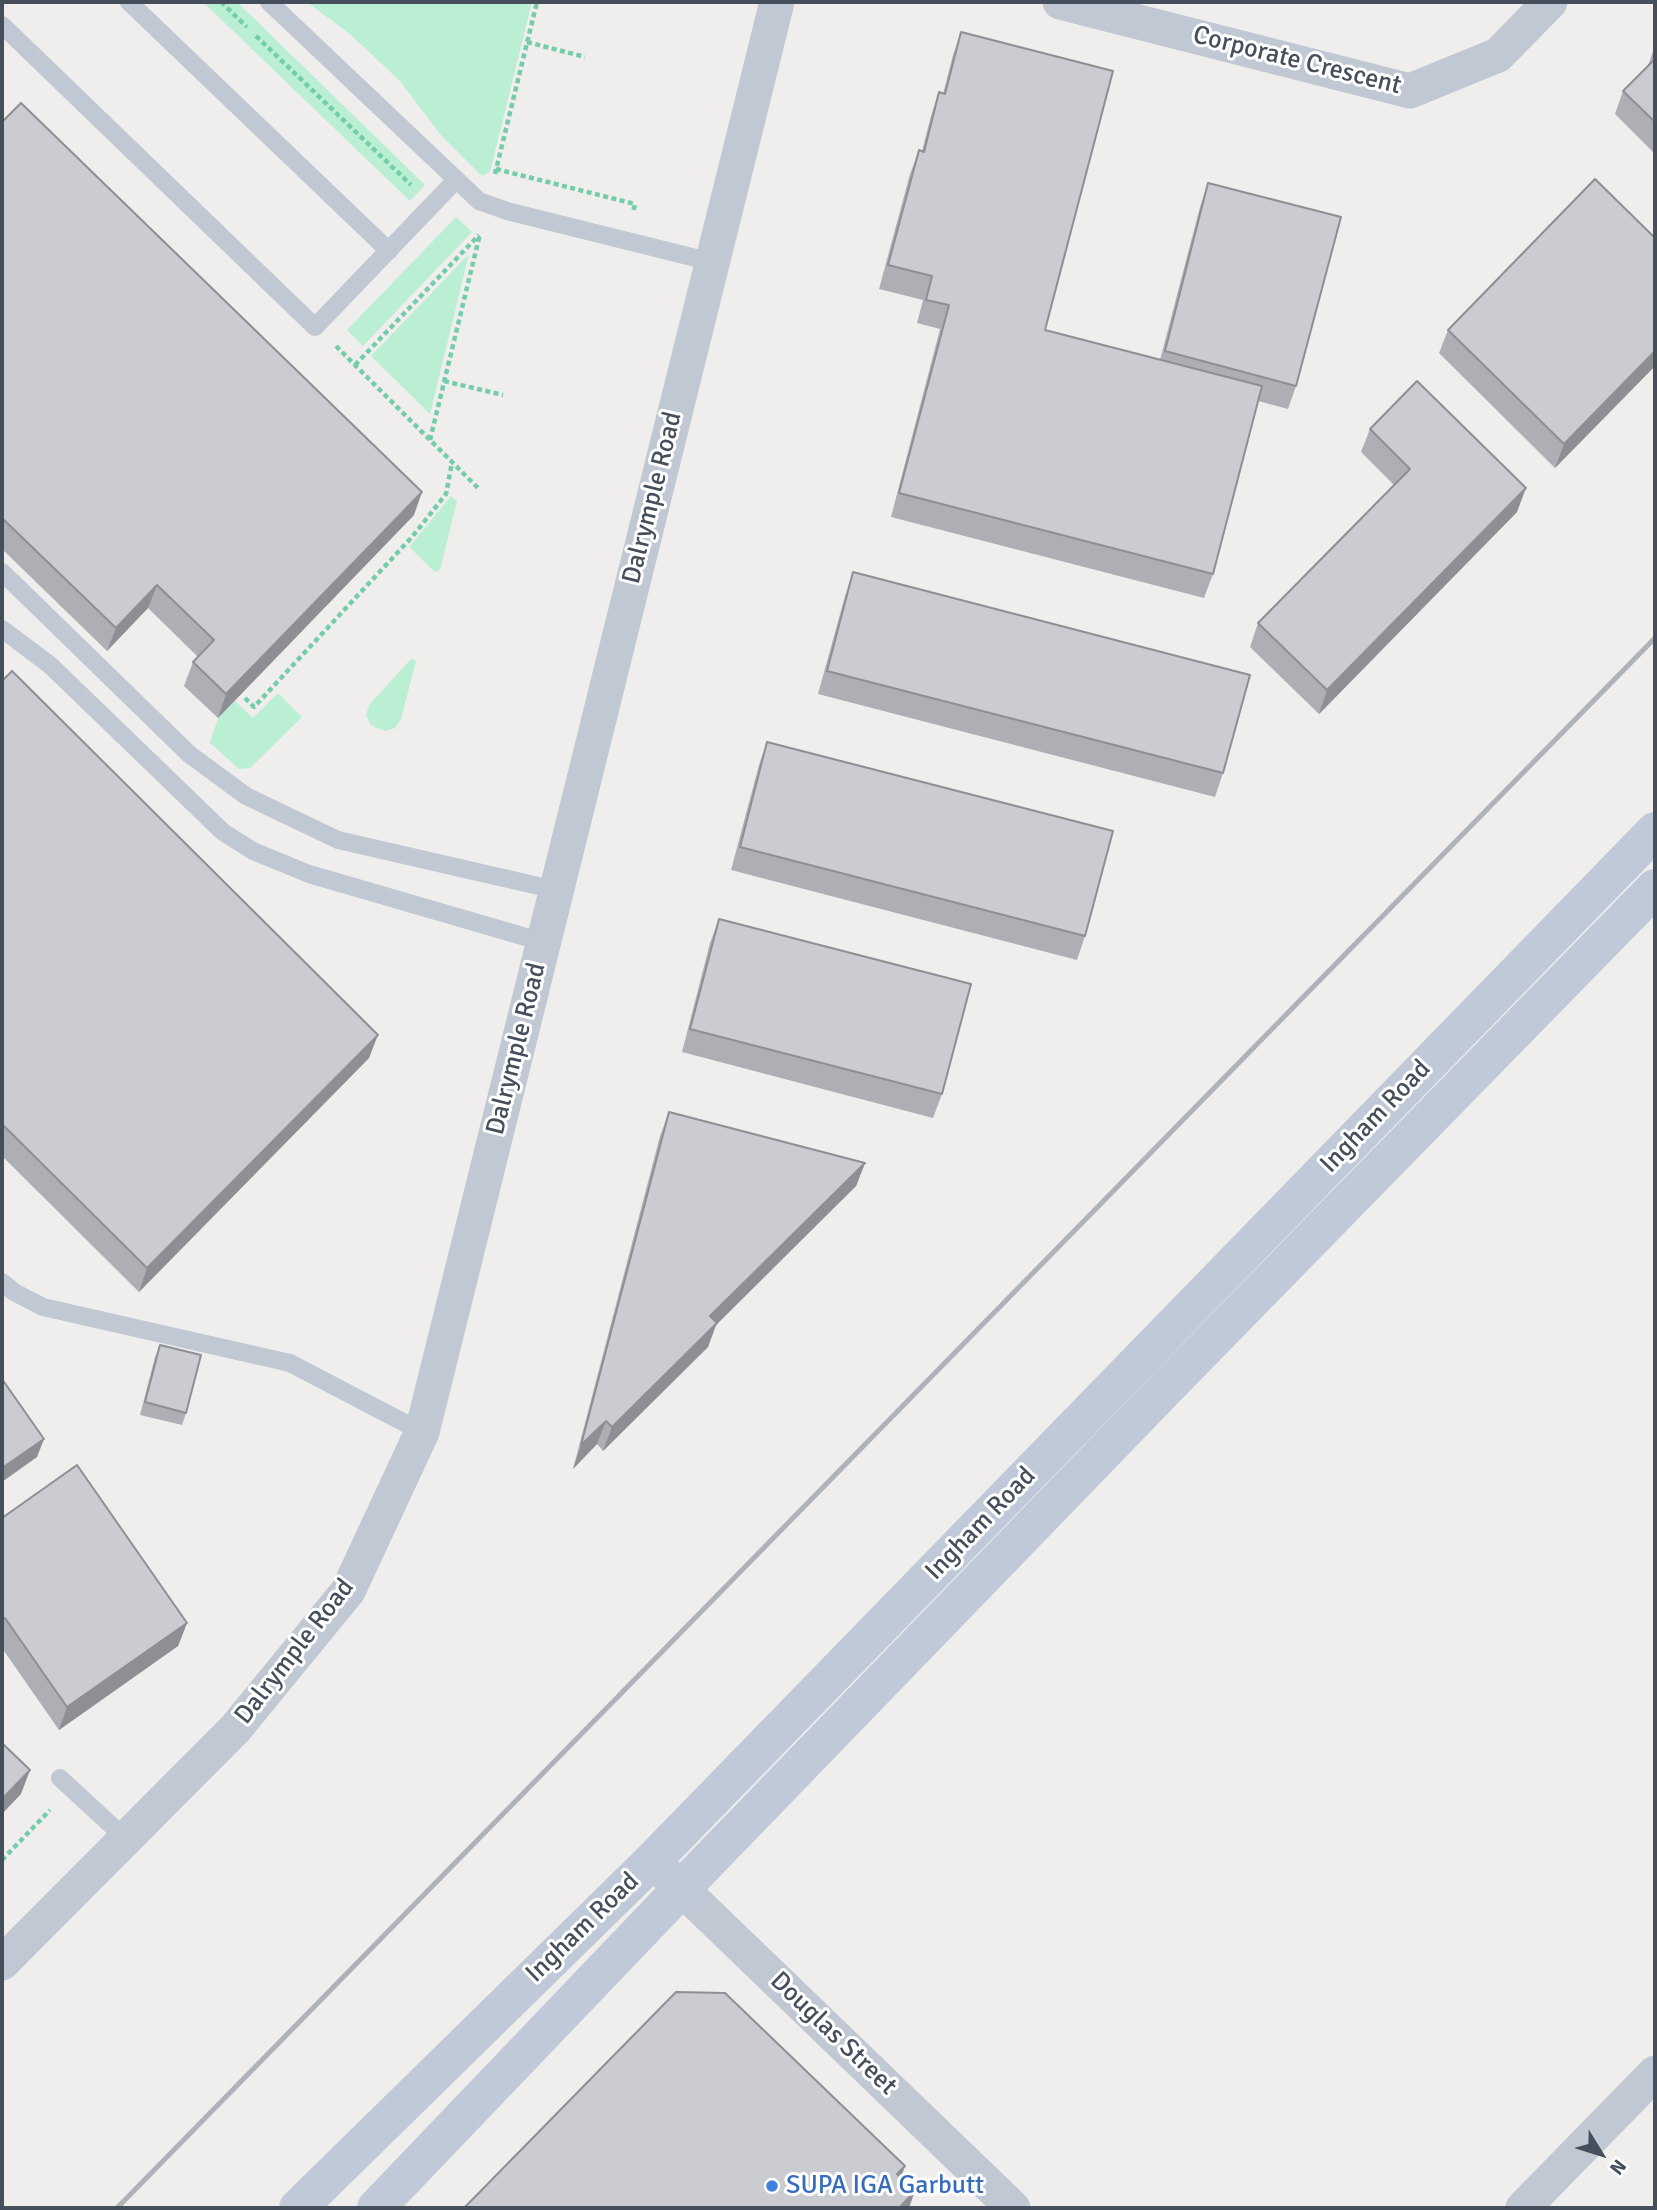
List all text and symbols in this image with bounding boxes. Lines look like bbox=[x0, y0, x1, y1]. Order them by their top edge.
street label: Corporate Crescent bbox=[1190, 20, 1404, 102]
street label: Dalrymple Road bbox=[617, 409, 689, 587]
street label: Dalrymple Road bbox=[481, 960, 553, 1138]
street label: Ingham Road bbox=[1314, 1054, 1438, 1180]
street label: Ingham Road bbox=[919, 1461, 1043, 1587]
street label: Dalrymple Road bbox=[229, 1573, 361, 1731]
street label: Ingham Road bbox=[520, 1866, 646, 1990]
street label: Douglas Street bbox=[763, 1966, 903, 2102]
north arrow bbox=[1566, 2119, 1636, 2189]
text: N bbox=[1604, 2154, 1631, 2180]
place label: SUPA IGA Garbutt bbox=[786, 2170, 984, 2202]
marker: SUPA IGA Garbutt bbox=[764, 2178, 780, 2194]

